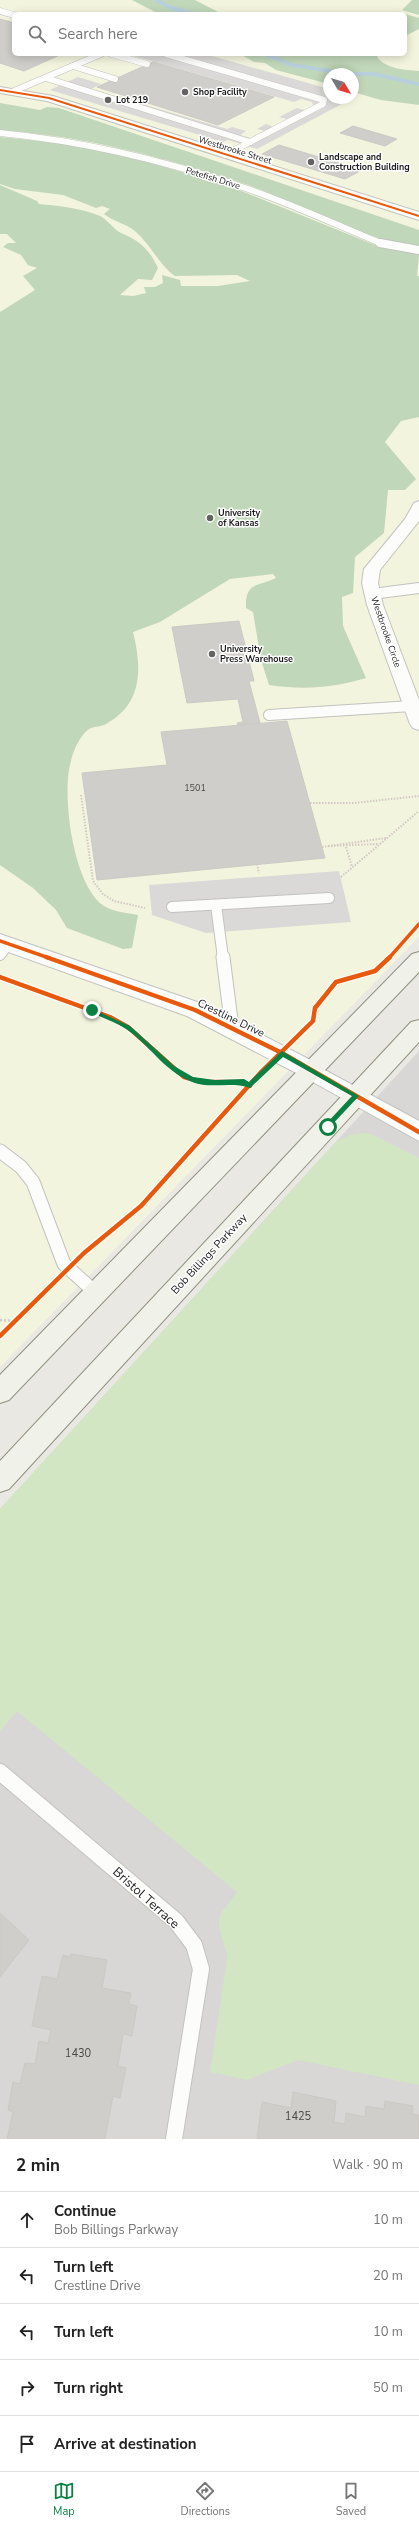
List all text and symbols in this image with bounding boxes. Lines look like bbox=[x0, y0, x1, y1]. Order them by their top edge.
search box bbox=[12, 12, 407, 56]
icon: search bbox=[26, 23, 48, 45]
text: Search here bbox=[58, 24, 138, 44]
north arrow bbox=[323, 68, 359, 104]
place label: Shop Facility bbox=[193, 86, 247, 98]
marker: Shop Facility bbox=[180, 87, 190, 97]
place label: Lot 219 bbox=[116, 94, 148, 106]
marker: Lot 219 bbox=[103, 95, 113, 105]
street label: Westbrooke Street bbox=[197, 133, 274, 167]
place label: Landscape and Construction Building bbox=[319, 151, 410, 173]
marker: Landscape and Construction Building bbox=[306, 157, 316, 167]
street label: Petefish Drive bbox=[184, 164, 242, 192]
place label: University of Kansas bbox=[218, 507, 260, 529]
marker: University of Kansas bbox=[205, 513, 215, 523]
street label: Westbrooke Circle bbox=[368, 595, 404, 669]
place label: University Press Warehouse bbox=[220, 643, 293, 665]
marker: University Press Warehouse bbox=[207, 649, 217, 659]
house number: 1501 bbox=[184, 782, 206, 794]
street label: Crestline Drive bbox=[195, 995, 267, 1041]
route end bbox=[83, 1001, 101, 1019]
route start bbox=[319, 1118, 337, 1136]
street label: Bob Billings Parkway bbox=[168, 1210, 251, 1298]
street label: Bristol Terrace bbox=[109, 1863, 183, 1933]
house number: 1430 bbox=[65, 2046, 92, 2061]
house number: 1425 bbox=[285, 2109, 312, 2124]
text: 2 min bbox=[16, 2154, 60, 2177]
text: Walk · 90 m bbox=[332, 2156, 403, 2174]
text: Continue bbox=[54, 2201, 116, 2221]
icon: ahead bbox=[16, 2209, 38, 2231]
text: 10 m bbox=[373, 2211, 403, 2229]
text: Bob Billings Parkway bbox=[54, 2221, 178, 2239]
text: Turn left bbox=[54, 2257, 113, 2277]
icon: left bbox=[16, 2265, 38, 2287]
text: 20 m bbox=[373, 2267, 403, 2285]
text: Crestline Drive bbox=[54, 2277, 140, 2295]
icon: left bbox=[16, 2321, 38, 2343]
text: Turn left bbox=[54, 2322, 113, 2342]
text: 10 m bbox=[373, 2323, 403, 2341]
icon: right bbox=[16, 2377, 38, 2399]
text: Turn right bbox=[54, 2378, 123, 2398]
text: 50 m bbox=[373, 2379, 403, 2397]
icon: arrive bbox=[16, 2433, 38, 2455]
text: Arrive at destination bbox=[54, 2434, 197, 2454]
tab: Map bbox=[53, 2480, 75, 2519]
tab: Directions bbox=[181, 2480, 230, 2519]
tab: Saved bbox=[336, 2480, 366, 2519]

